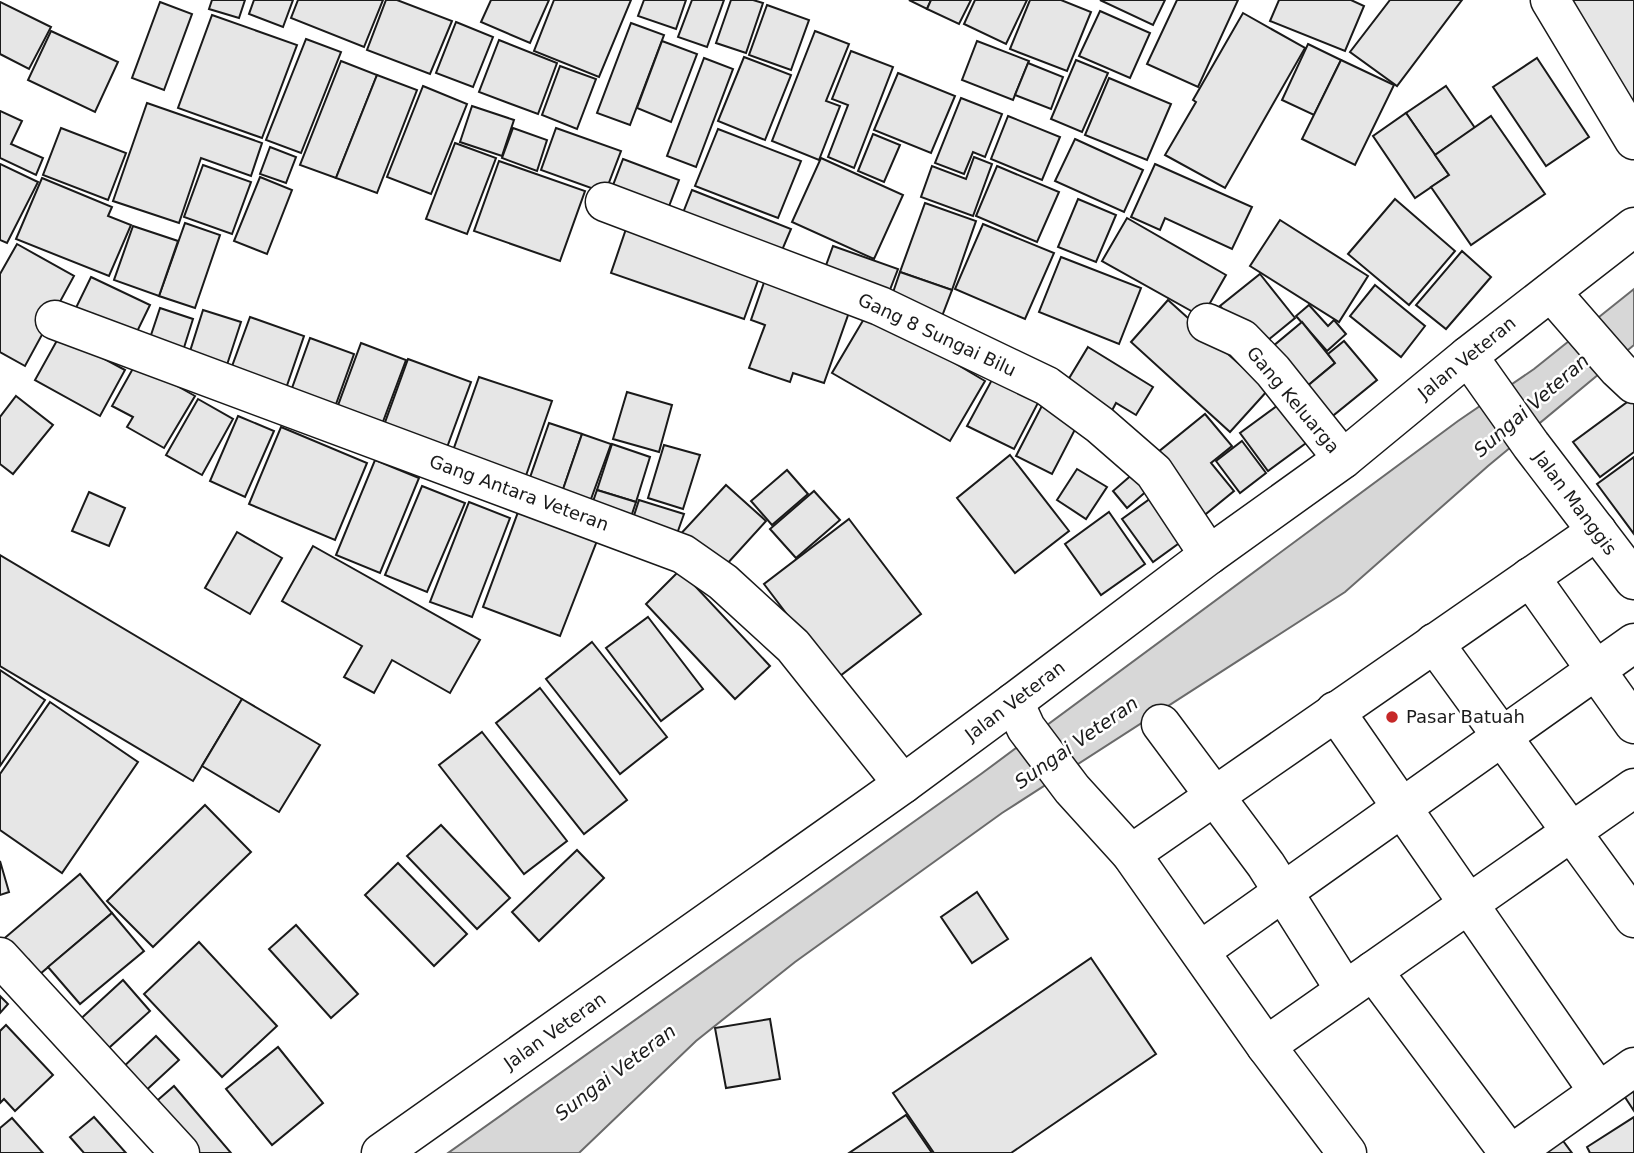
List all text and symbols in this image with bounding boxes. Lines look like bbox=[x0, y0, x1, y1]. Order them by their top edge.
street label: Gang 8 Sungai Bilu bbox=[855, 289, 1020, 380]
street label: Jalan Veteran bbox=[1413, 312, 1520, 404]
street label: Gang Keluarga bbox=[1243, 342, 1344, 457]
water label: Sungai Veteran bbox=[1469, 349, 1593, 461]
street label: Jalan Manggis bbox=[1529, 446, 1621, 559]
street label: Gang Antara Veteran bbox=[427, 450, 612, 535]
street label: Jalan Veteran bbox=[960, 656, 1069, 746]
water label: Sungai Veteran bbox=[1010, 691, 1142, 793]
place label: Pasar Batuah bbox=[1406, 706, 1525, 727]
marker: Pasar Batuah bbox=[1384, 709, 1400, 725]
street label: Jalan Veteran bbox=[499, 988, 610, 1074]
water label: Sungai Veteran bbox=[550, 1019, 680, 1125]

